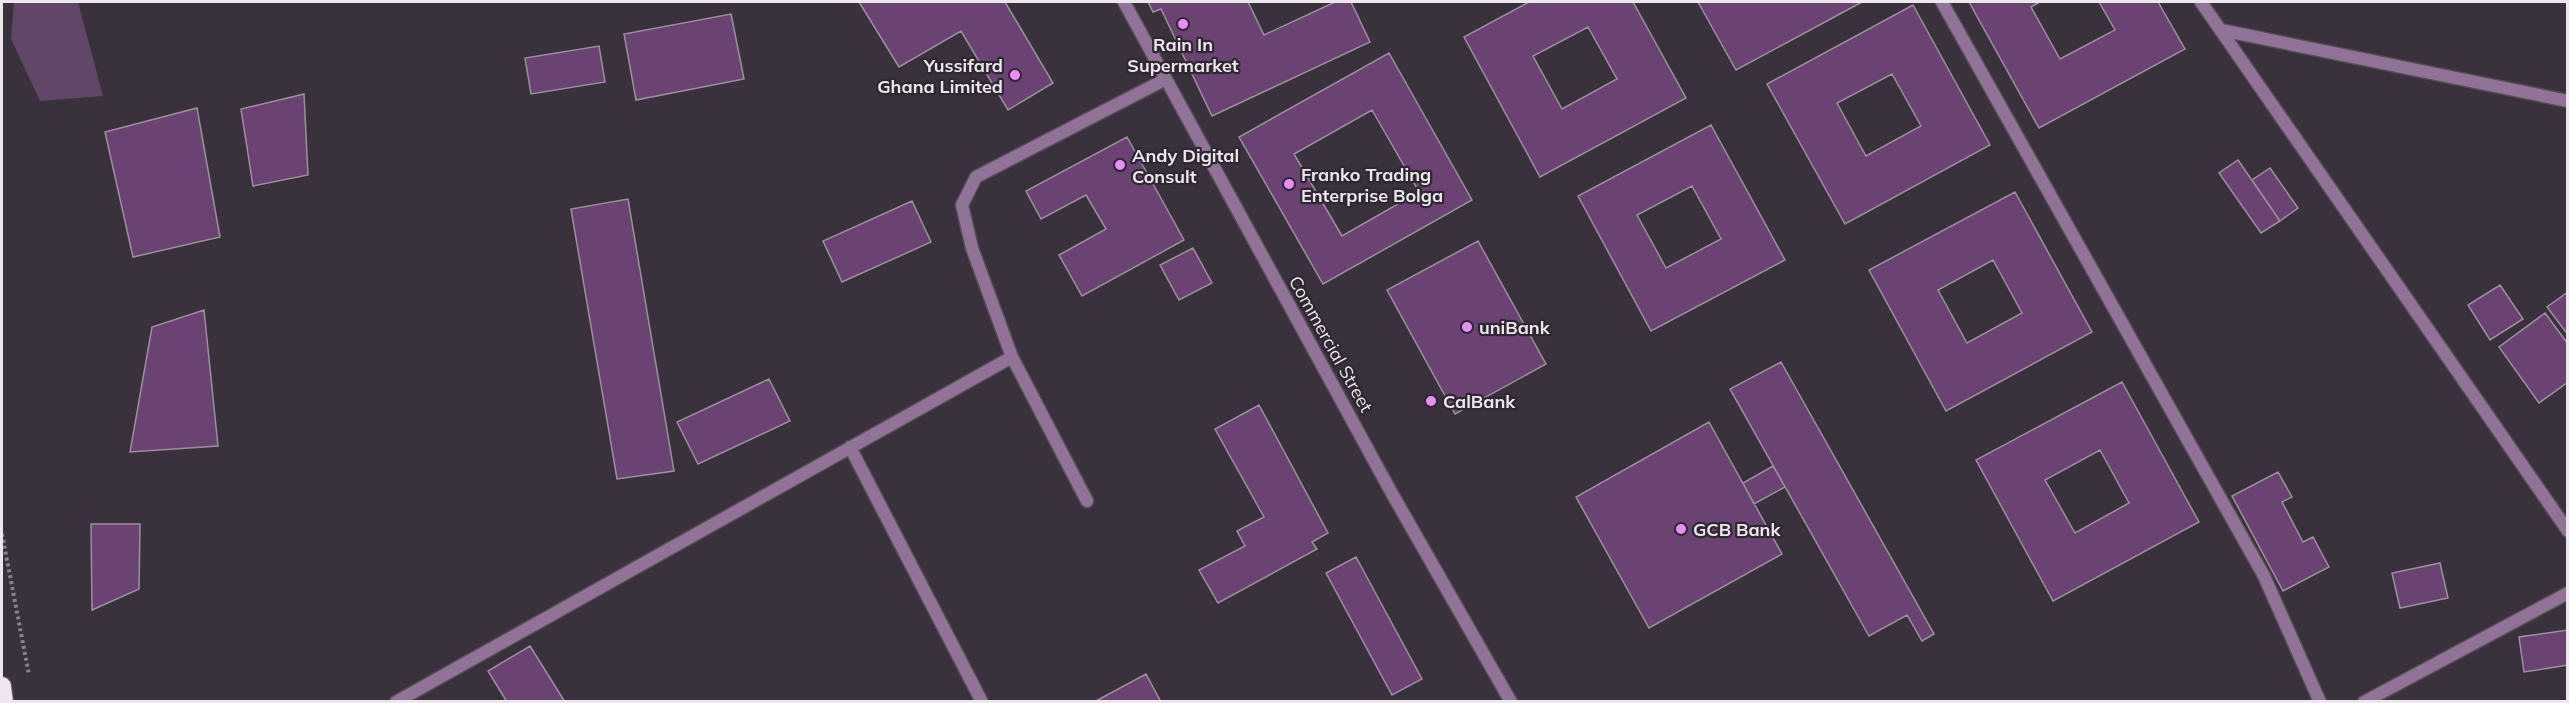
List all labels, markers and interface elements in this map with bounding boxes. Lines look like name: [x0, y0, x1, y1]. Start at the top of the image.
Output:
marker: Rain In Supermarket: [1176, 17, 1190, 31]
place label: Rain In Supermarket: [1127, 33, 1239, 77]
place label: Yussifard Ghana Limited: [877, 54, 1003, 98]
marker: Yussifard Ghana Limited: [1008, 68, 1022, 82]
place label: Andy Digital Consult: [1132, 144, 1239, 188]
marker: Andy Digital Consult: [1113, 158, 1127, 172]
place label: Franko Trading Enterprise Bolga: [1301, 163, 1443, 207]
marker: Franko Trading Enterprise Bolga: [1282, 177, 1296, 191]
street label: Commercial Street: [1284, 272, 1378, 416]
place label: uniBank: [1479, 316, 1551, 339]
marker: uniBank: [1460, 320, 1474, 334]
place label: CalBank: [1443, 390, 1516, 413]
marker: CalBank: [1424, 394, 1438, 408]
place label: GCB Bank: [1693, 518, 1781, 541]
marker: GCB Bank: [1674, 522, 1688, 536]

